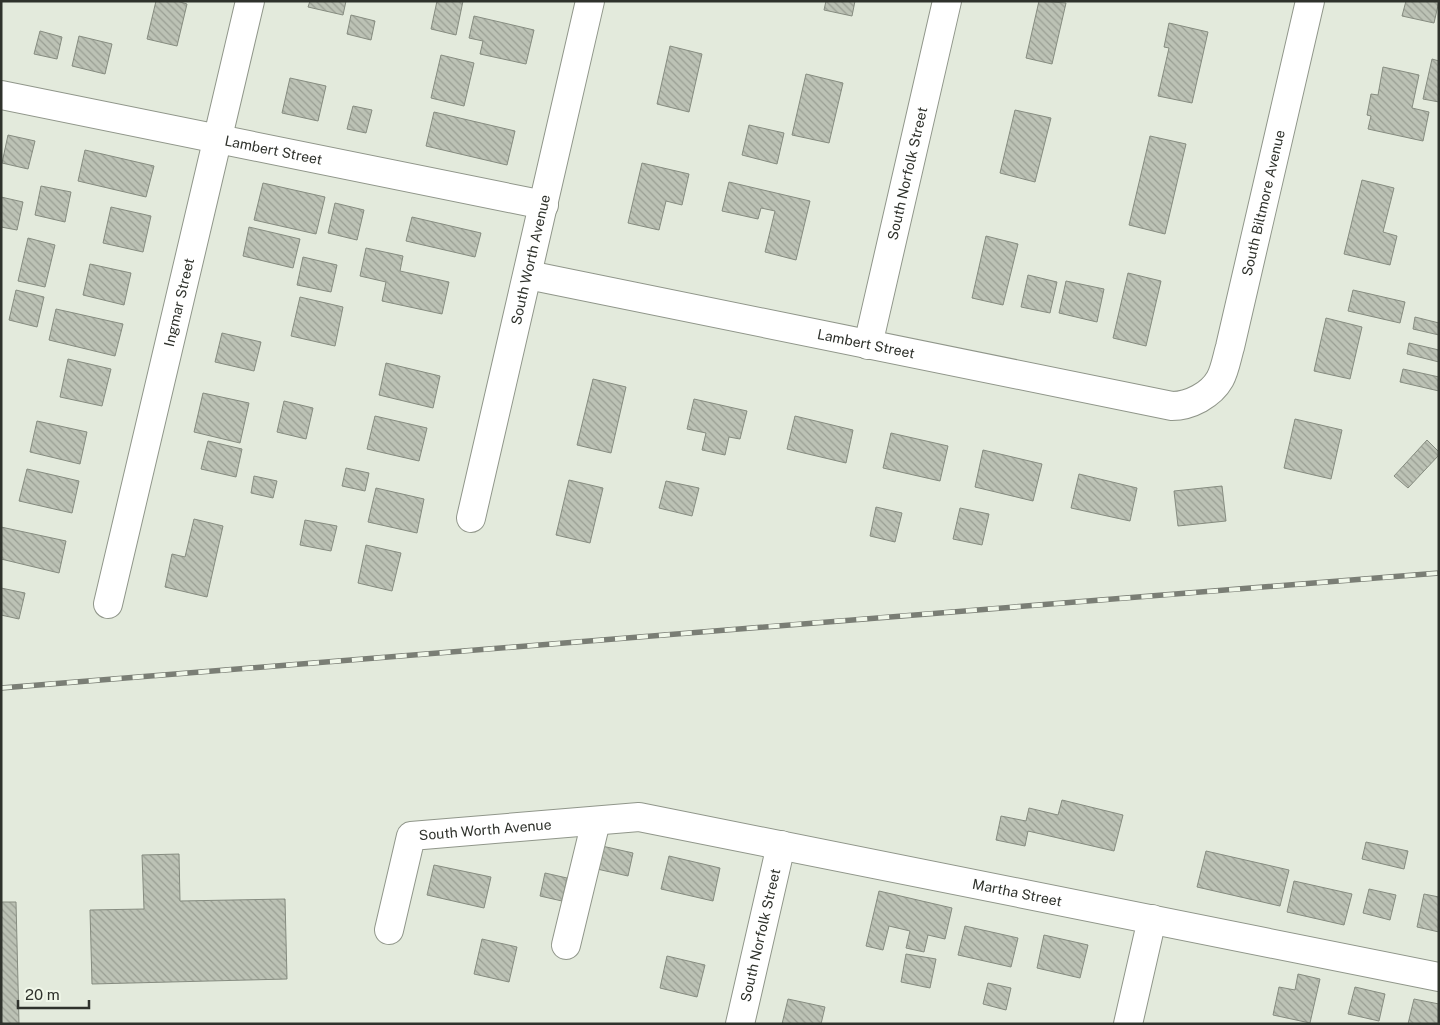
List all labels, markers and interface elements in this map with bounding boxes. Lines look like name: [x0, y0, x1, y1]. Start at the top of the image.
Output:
street label: South Norfolk Street: [884, 105, 930, 242]
street label: South Biltmore Avenue: [1239, 128, 1288, 277]
street label: Lambert Street: [223, 133, 324, 168]
street label: South Worth Avenue: [508, 193, 553, 326]
street label: Ingmar Street: [161, 256, 197, 348]
street label: Lambert Street: [816, 326, 916, 361]
street label: South Worth Avenue: [418, 816, 552, 843]
street label: South Norfolk Street: [737, 867, 783, 1003]
street label: Martha Street: [971, 876, 1063, 909]
scale bar: [18, 978, 89, 1010]
text: 20 m: [25, 986, 60, 1003]

